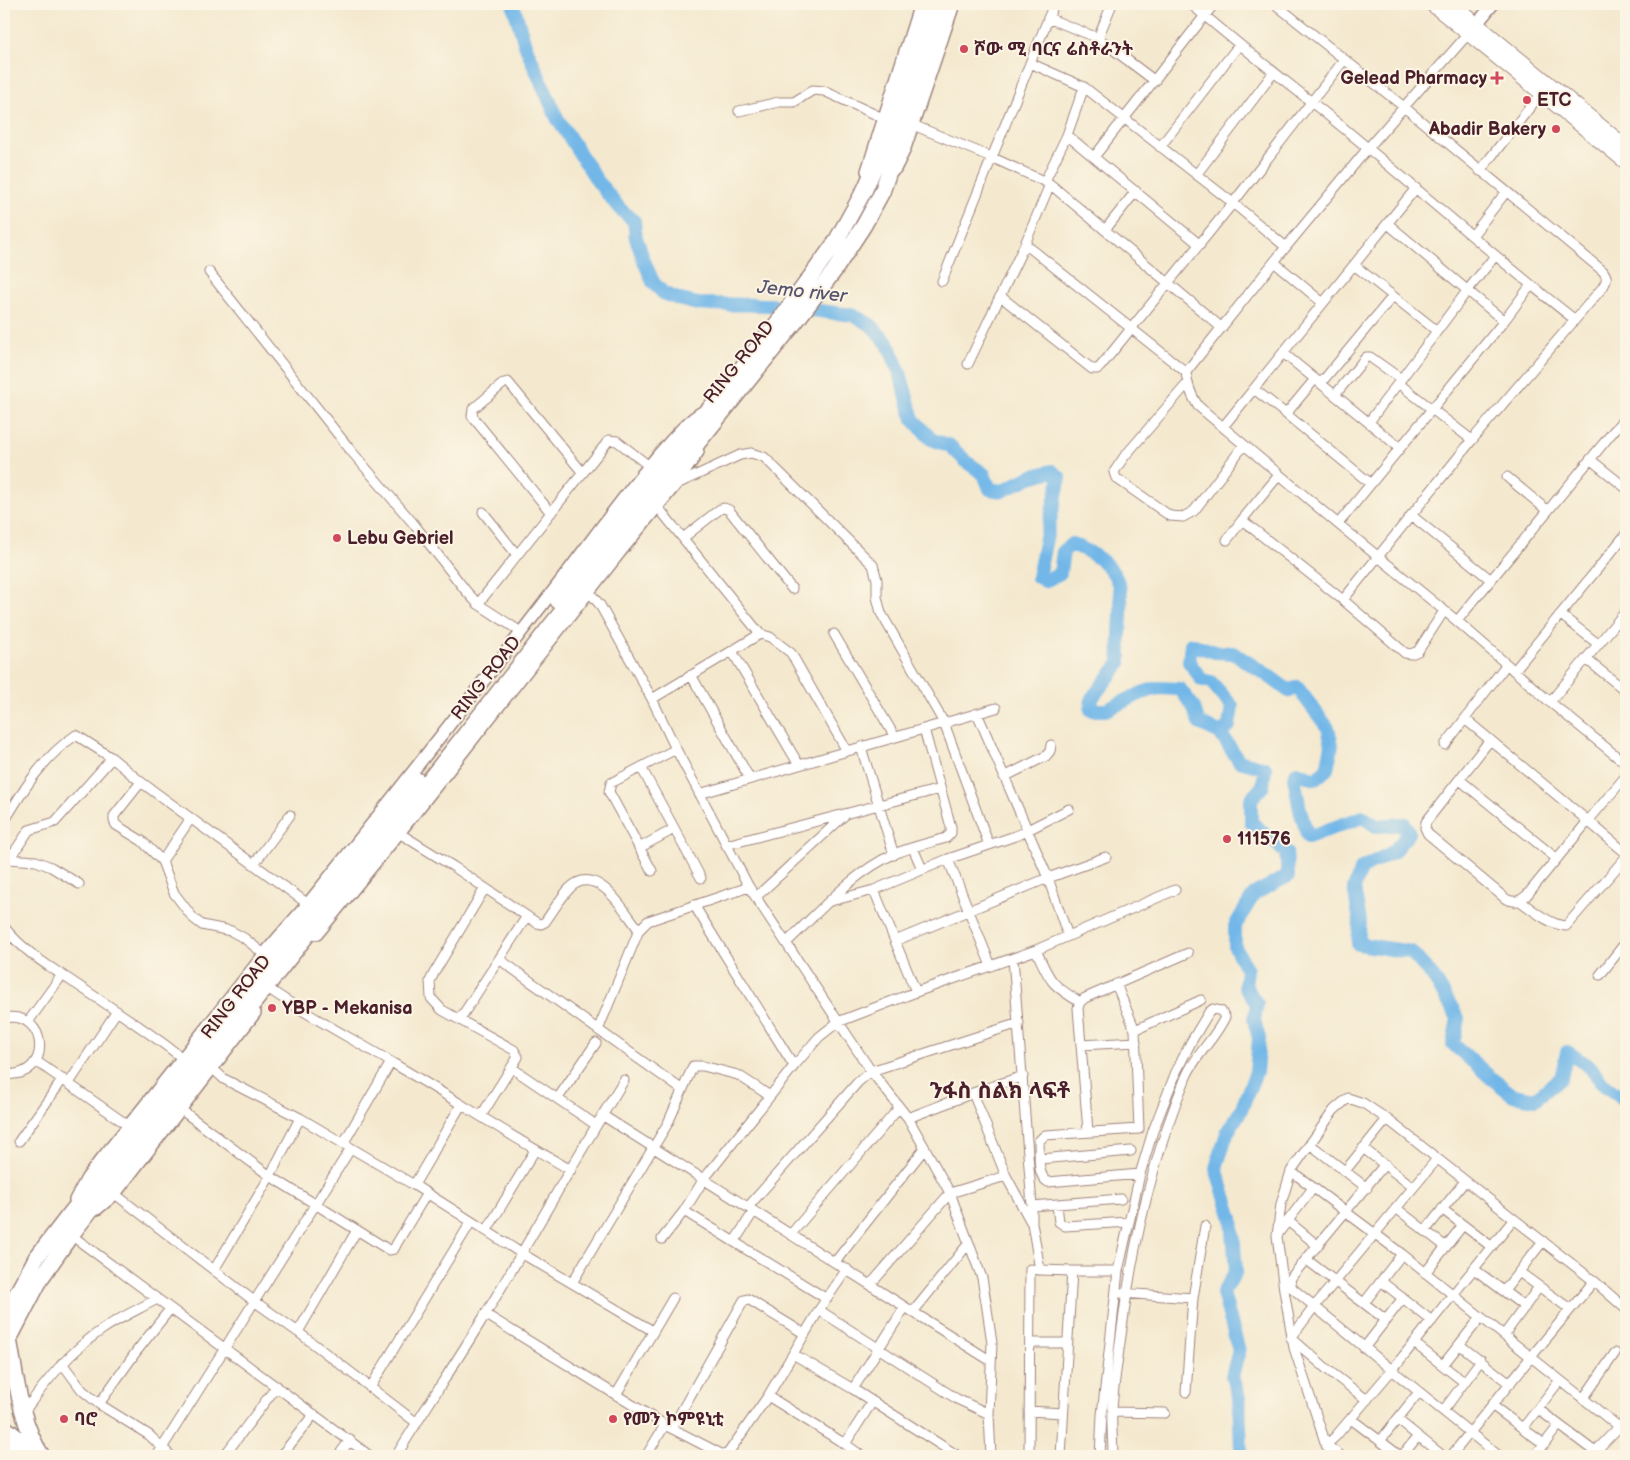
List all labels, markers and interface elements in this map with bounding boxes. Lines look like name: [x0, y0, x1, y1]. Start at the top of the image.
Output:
place label: ሾው ሚ ባርና ሬስቶራንት: [974, 39, 1133, 60]
marker: ሾው ሚ ባርና ሬስቶራንት: [958, 43, 970, 55]
place label: Gelead Pharmacy: [1340, 68, 1488, 89]
marker: Gelead Pharmacy: [1491, 72, 1503, 84]
place label: ETC: [1537, 90, 1571, 111]
marker: ETC: [1521, 94, 1533, 106]
place label: Abadir Bakery: [1428, 119, 1547, 140]
marker: Abadir Bakery: [1550, 123, 1562, 135]
water label: Jemo river: [755, 276, 849, 308]
street label: RING ROAD: [699, 316, 779, 408]
place label: Lebu Gebriel: [347, 528, 454, 549]
marker: Lebu Gebriel: [331, 532, 343, 544]
street label: RING ROAD: [447, 632, 525, 724]
place label: 111576: [1237, 829, 1291, 850]
marker: 111576: [1221, 833, 1233, 845]
street label: RING ROAD: [197, 951, 275, 1043]
place label: YBP - Mekanisa: [282, 998, 413, 1019]
marker: YBP - Mekanisa: [266, 1002, 278, 1014]
district label: ንፋስ ስልክ ላፍቶ: [930, 1078, 1071, 1105]
place label: ባሮ: [74, 1409, 98, 1430]
place label: የመን ኮምዩኒቲ: [623, 1409, 724, 1430]
marker: ባሮ: [58, 1413, 70, 1425]
marker: የመን ኮምዩኒቲ: [607, 1413, 619, 1425]

